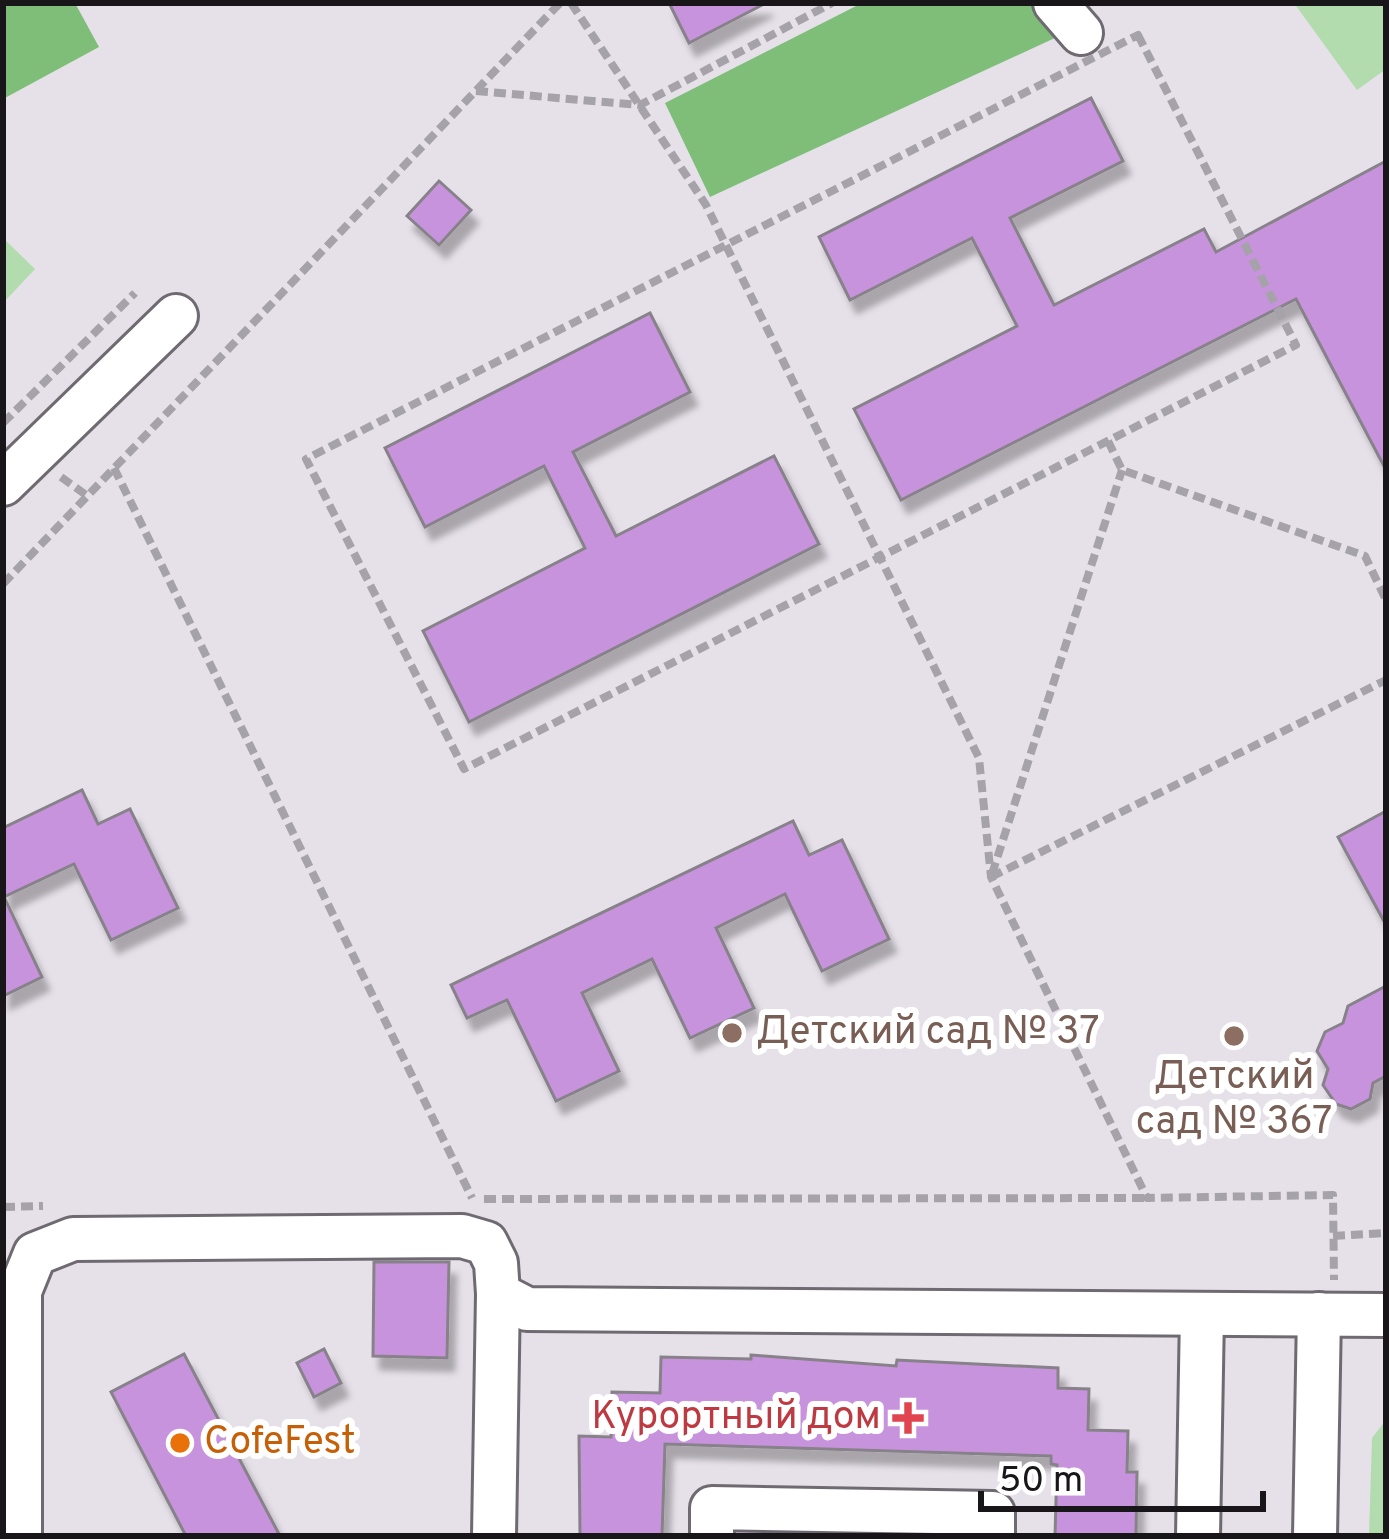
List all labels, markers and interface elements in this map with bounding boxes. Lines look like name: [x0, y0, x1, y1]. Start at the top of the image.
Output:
place label: Детский сад № 37: [756, 1009, 1100, 1058]
marker: Детский сад № 37: [719, 1020, 745, 1046]
marker: Детский сад № 367: [1221, 1023, 1247, 1049]
place label: Детский сад № 367: [1136, 1054, 1332, 1148]
place label: Курортный дом: [591, 1394, 881, 1443]
marker: Курортный дом: [892, 1402, 924, 1434]
place label: CofeFest: [204, 1419, 356, 1468]
marker: CofeFest: [167, 1430, 193, 1456]
scale bar: [981, 1437, 1263, 1511]
text: 50 m: [999, 1459, 1083, 1505]

